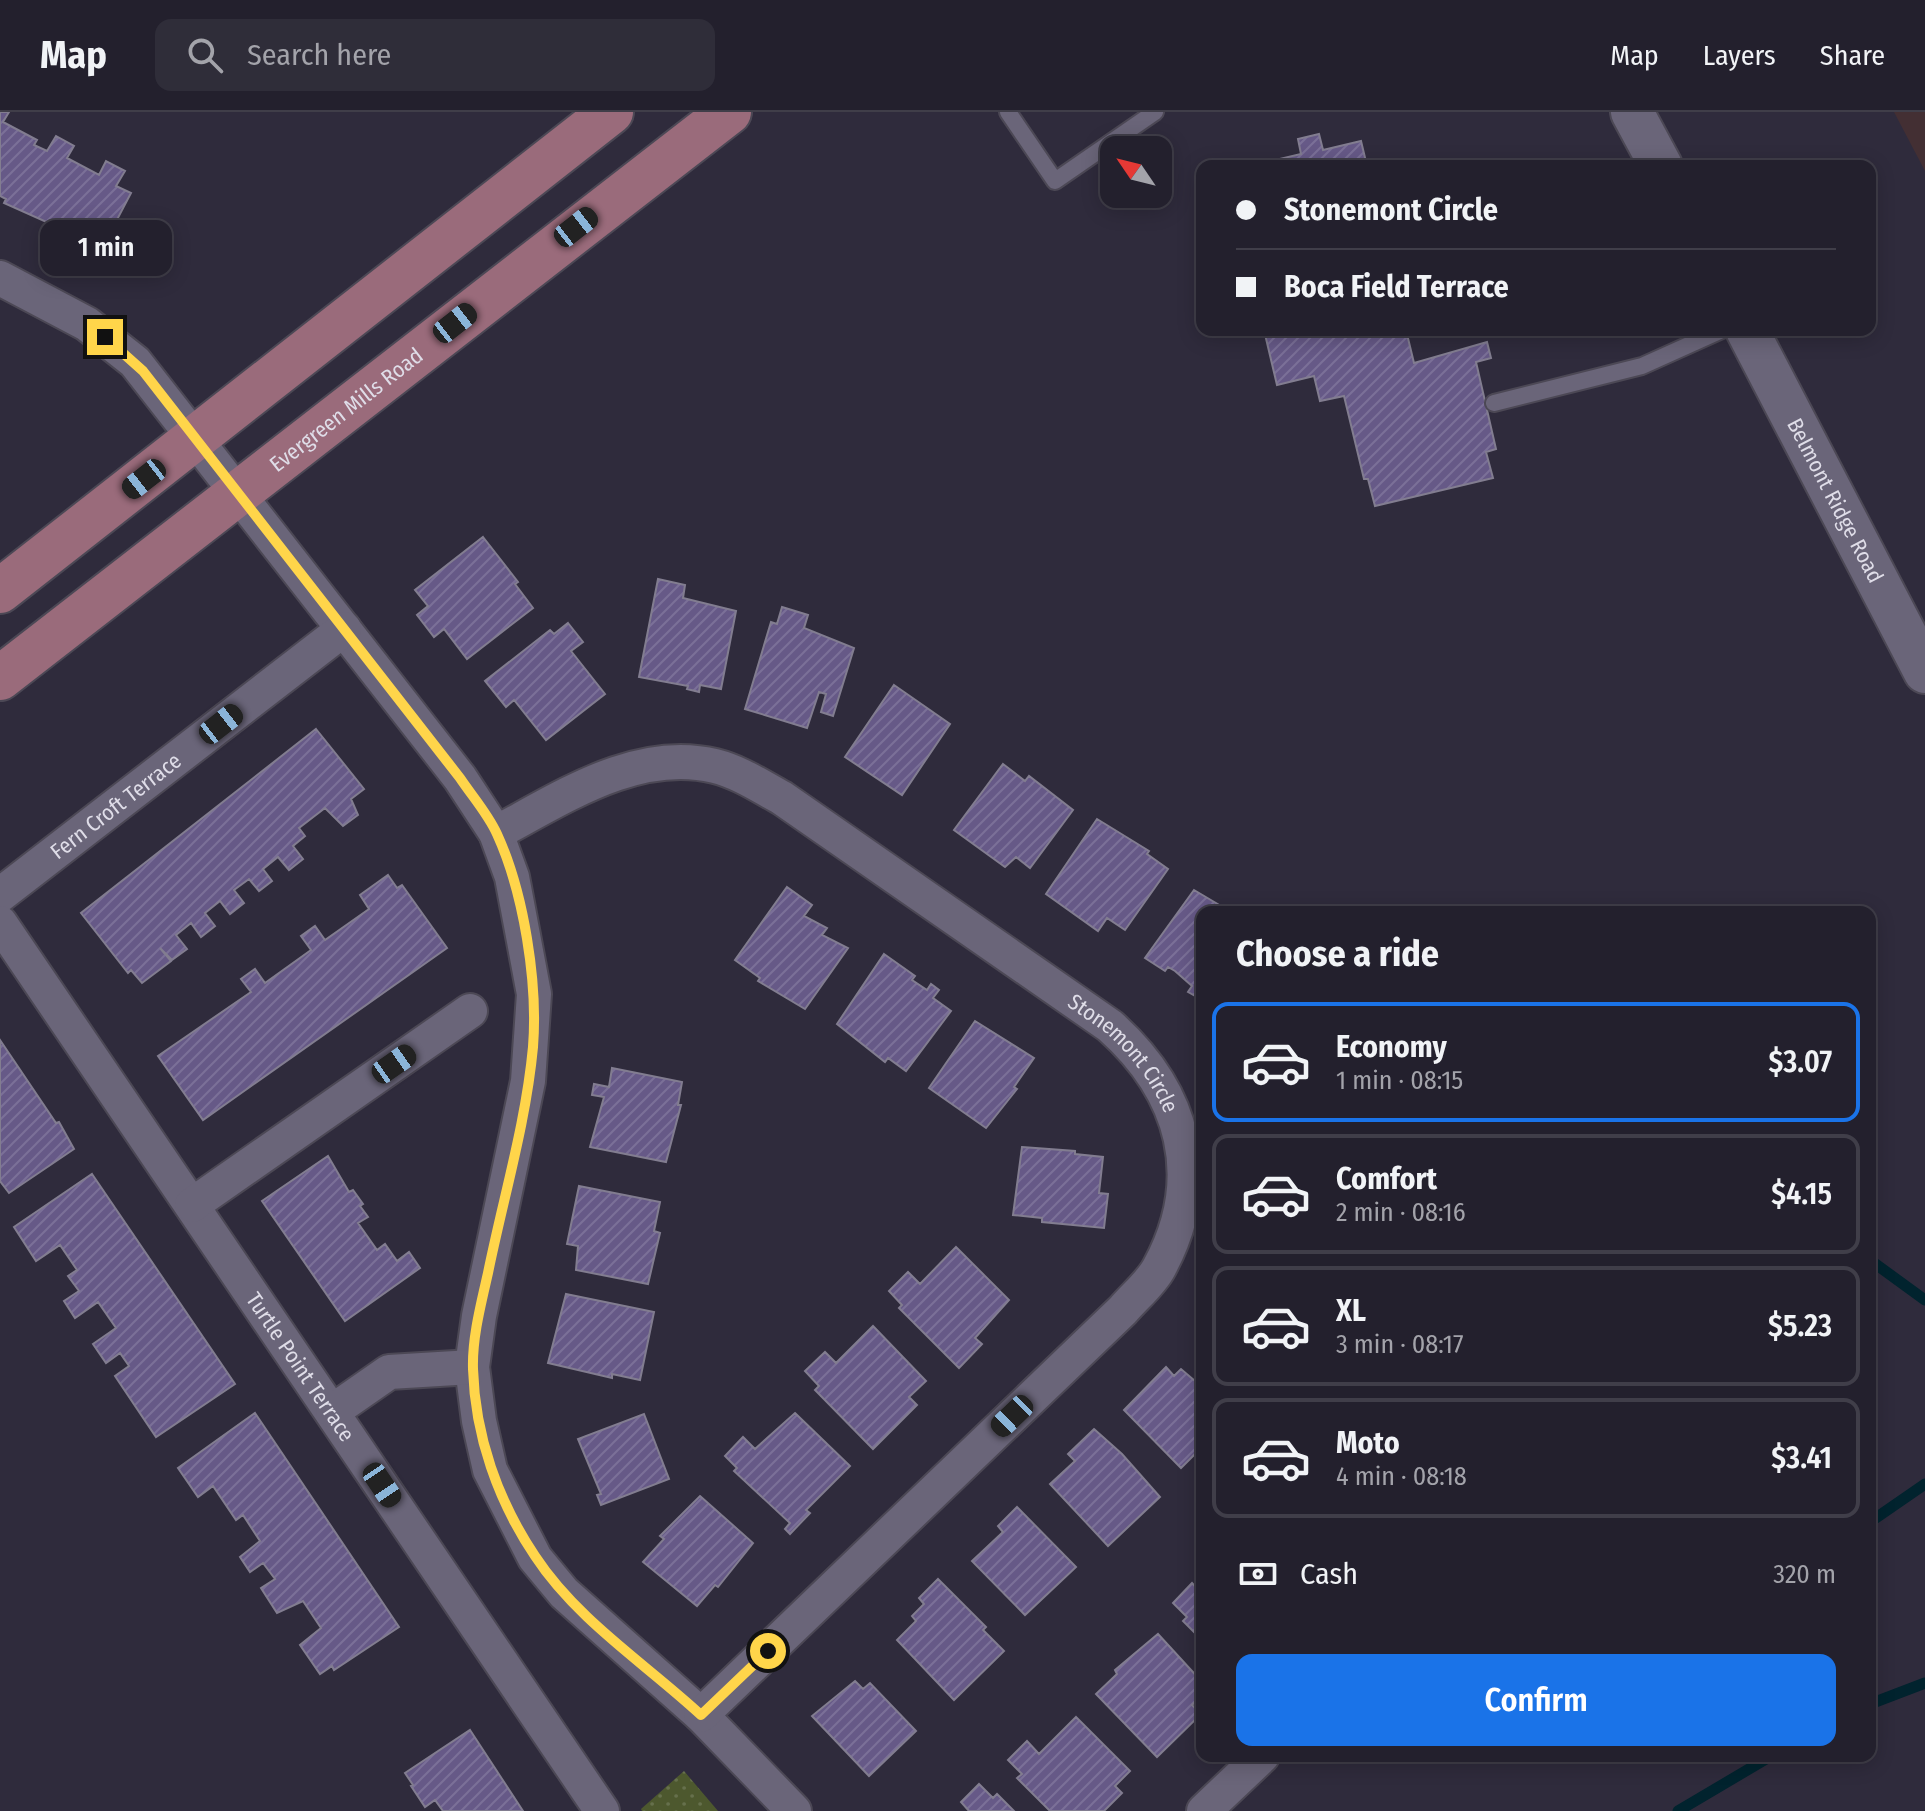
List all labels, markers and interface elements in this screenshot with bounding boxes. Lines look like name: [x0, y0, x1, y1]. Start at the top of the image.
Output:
search box: [155, 19, 715, 91]
text: Map: [40, 32, 107, 78]
icon: search: [183, 33, 227, 77]
text: Search here: [247, 37, 391, 73]
text: Map: [1610, 39, 1659, 72]
text: Layers: [1703, 39, 1776, 72]
text: Share: [1820, 39, 1885, 72]
north arrow: [1100, 136, 1172, 208]
map controls: [1100, 136, 1172, 208]
text: Stonemont Circle: [1284, 192, 1498, 228]
car: [550, 203, 602, 251]
callout: 1 min: [39, 221, 171, 277]
text: 1 min: [78, 232, 134, 263]
text: Boca Field Terrace: [1284, 269, 1509, 305]
car: [429, 299, 481, 347]
route end: [87, 319, 123, 355]
street label: Evergreen Mills Road: [264, 341, 428, 477]
street label: Belmont Ridge Road: [1782, 413, 1890, 587]
car: [118, 455, 170, 503]
car: [195, 700, 247, 748]
street label: Fern Croft Terrace: [45, 747, 186, 865]
text: Choose a ride: [1236, 932, 1439, 976]
street label: Stonemont Circle: [1063, 988, 1185, 1117]
icon: car: [1240, 1026, 1312, 1098]
text: Economy: [1336, 1029, 1447, 1065]
car: [367, 1040, 421, 1088]
text: $3.07: [1768, 1044, 1832, 1080]
text: 1 min · 08:15: [1336, 1065, 1463, 1096]
icon: car: [1240, 1158, 1312, 1230]
text: Comfort: [1336, 1161, 1437, 1197]
text: $4.15: [1771, 1176, 1832, 1212]
text: 2 min · 08:16: [1336, 1197, 1466, 1228]
street label: Turtle Point Terrace: [241, 1287, 361, 1446]
icon: car: [1240, 1290, 1312, 1362]
text: XL: [1336, 1293, 1366, 1329]
text: $5.23: [1768, 1308, 1832, 1344]
text: 3 min · 08:17: [1336, 1329, 1463, 1360]
car: [986, 1391, 1038, 1441]
icon: car: [1240, 1422, 1312, 1494]
text: Moto: [1336, 1425, 1400, 1461]
text: $3.41: [1771, 1440, 1832, 1476]
car: [359, 1458, 405, 1512]
text: 4 min · 08:18: [1336, 1461, 1467, 1492]
icon: cash: [1236, 1552, 1280, 1596]
text: Cash: [1300, 1556, 1358, 1592]
text: 320 m: [1773, 1559, 1836, 1590]
route start: [750, 1633, 786, 1669]
button: Confirm: [1236, 1654, 1836, 1746]

